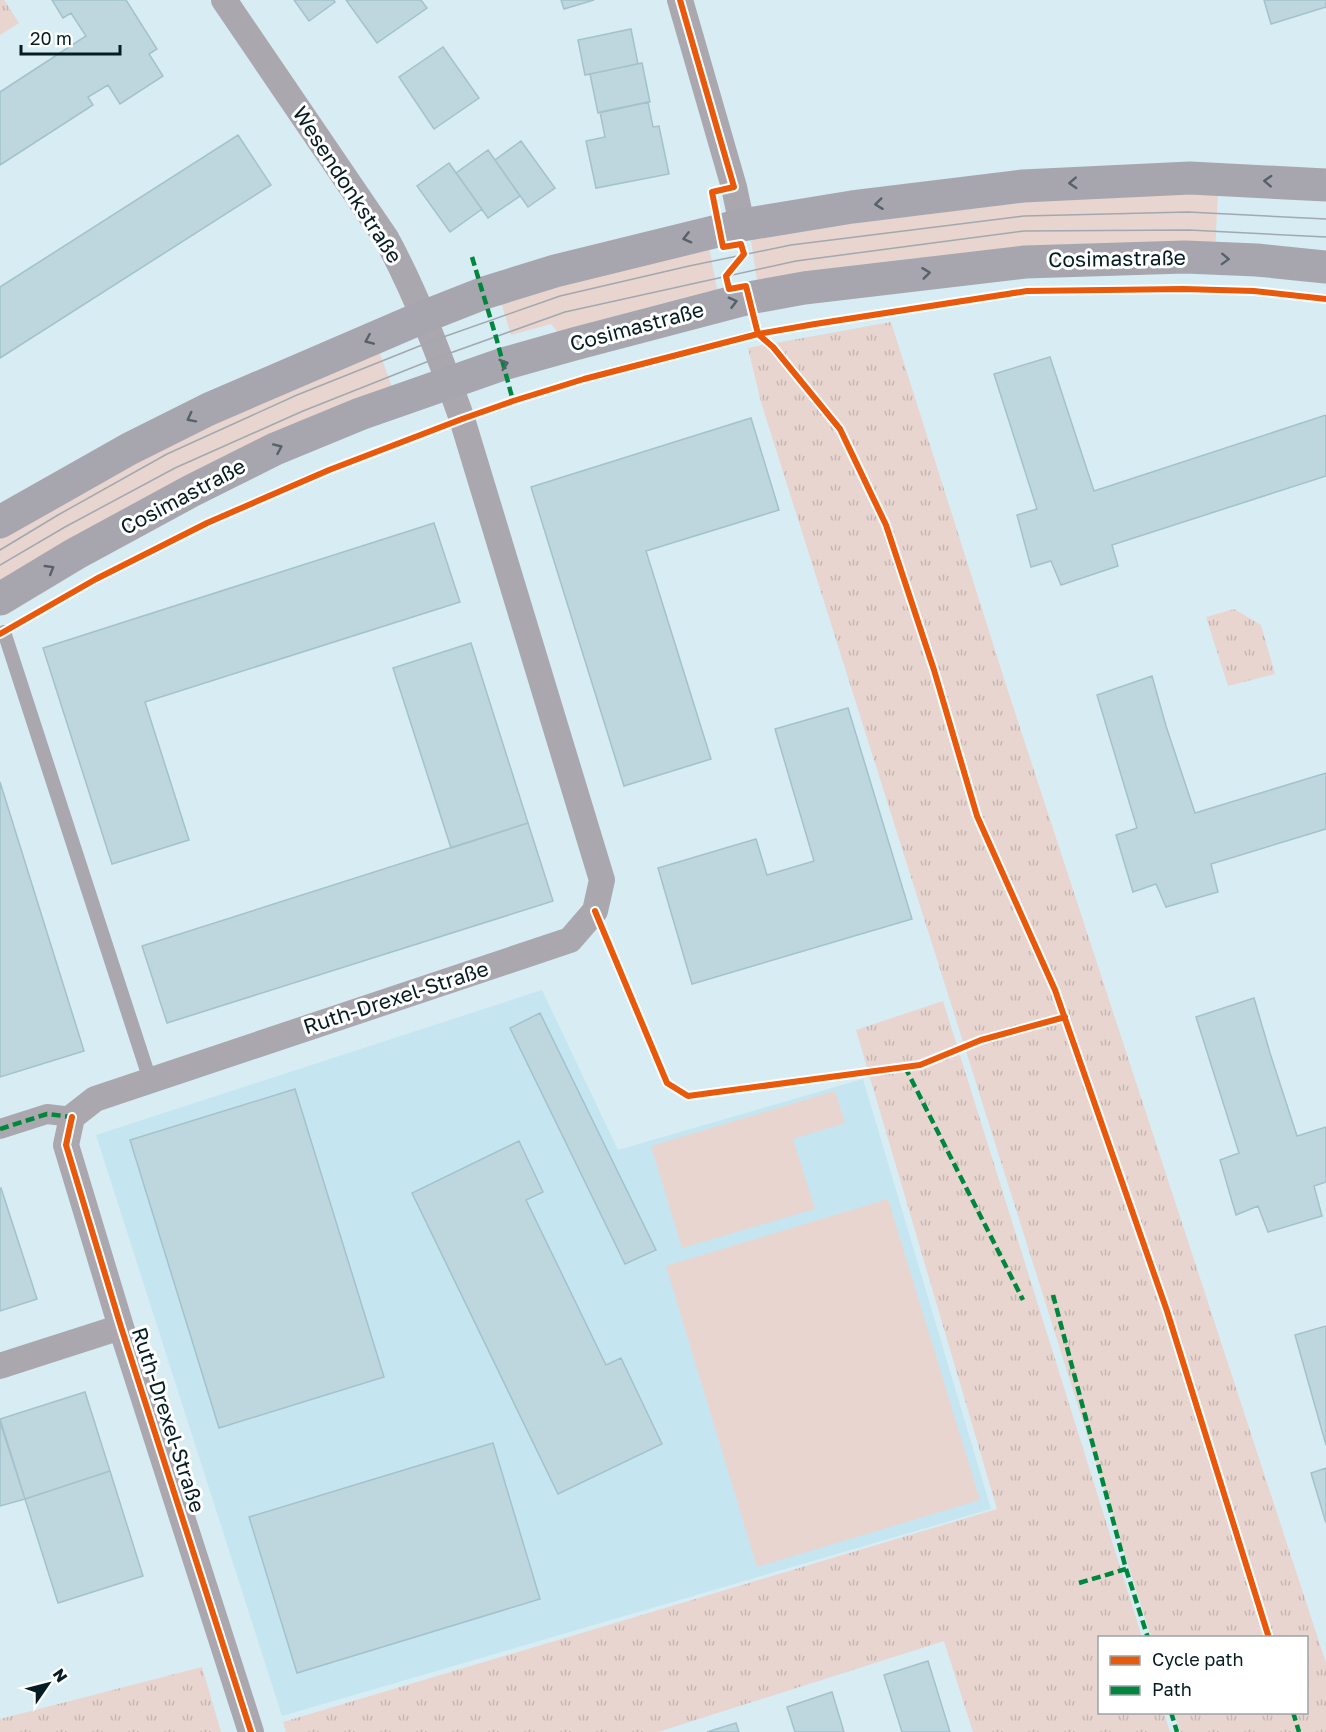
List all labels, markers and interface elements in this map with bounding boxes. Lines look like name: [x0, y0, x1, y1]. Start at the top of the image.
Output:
scale bar: [21, 18, 120, 56]
text: 20 m: [30, 27, 72, 49]
street label: Wesendonkstraße: [287, 101, 408, 268]
one-way arrow: [1263, 175, 1272, 188]
one-way arrow: [1068, 177, 1077, 190]
one-way arrow: [874, 197, 884, 209]
one-way arrow: [682, 230, 692, 243]
street label: Cosimastraße: [1048, 244, 1186, 272]
one-way arrow: [1220, 252, 1229, 265]
one-way arrow: [921, 268, 930, 280]
street label: Cosimastraße: [567, 296, 707, 356]
one-way arrow: [727, 297, 738, 309]
one-way arrow: [365, 333, 376, 345]
one-way arrow: [498, 359, 509, 371]
one-way arrow: [186, 411, 197, 422]
one-way arrow: [272, 443, 283, 455]
street label: Cosimastraße: [116, 452, 249, 540]
one-way arrow: [44, 564, 54, 576]
street label: Ruth-Drexel-Straße: [300, 955, 492, 1039]
street label: Ruth-Drexel-Straße: [127, 1324, 211, 1516]
legend: [1098, 1636, 1308, 1714]
text: Cycle path: [1152, 1648, 1244, 1670]
north arrow: [18, 1654, 78, 1714]
text: N: [49, 1665, 72, 1686]
text: Path: [1152, 1678, 1192, 1700]

